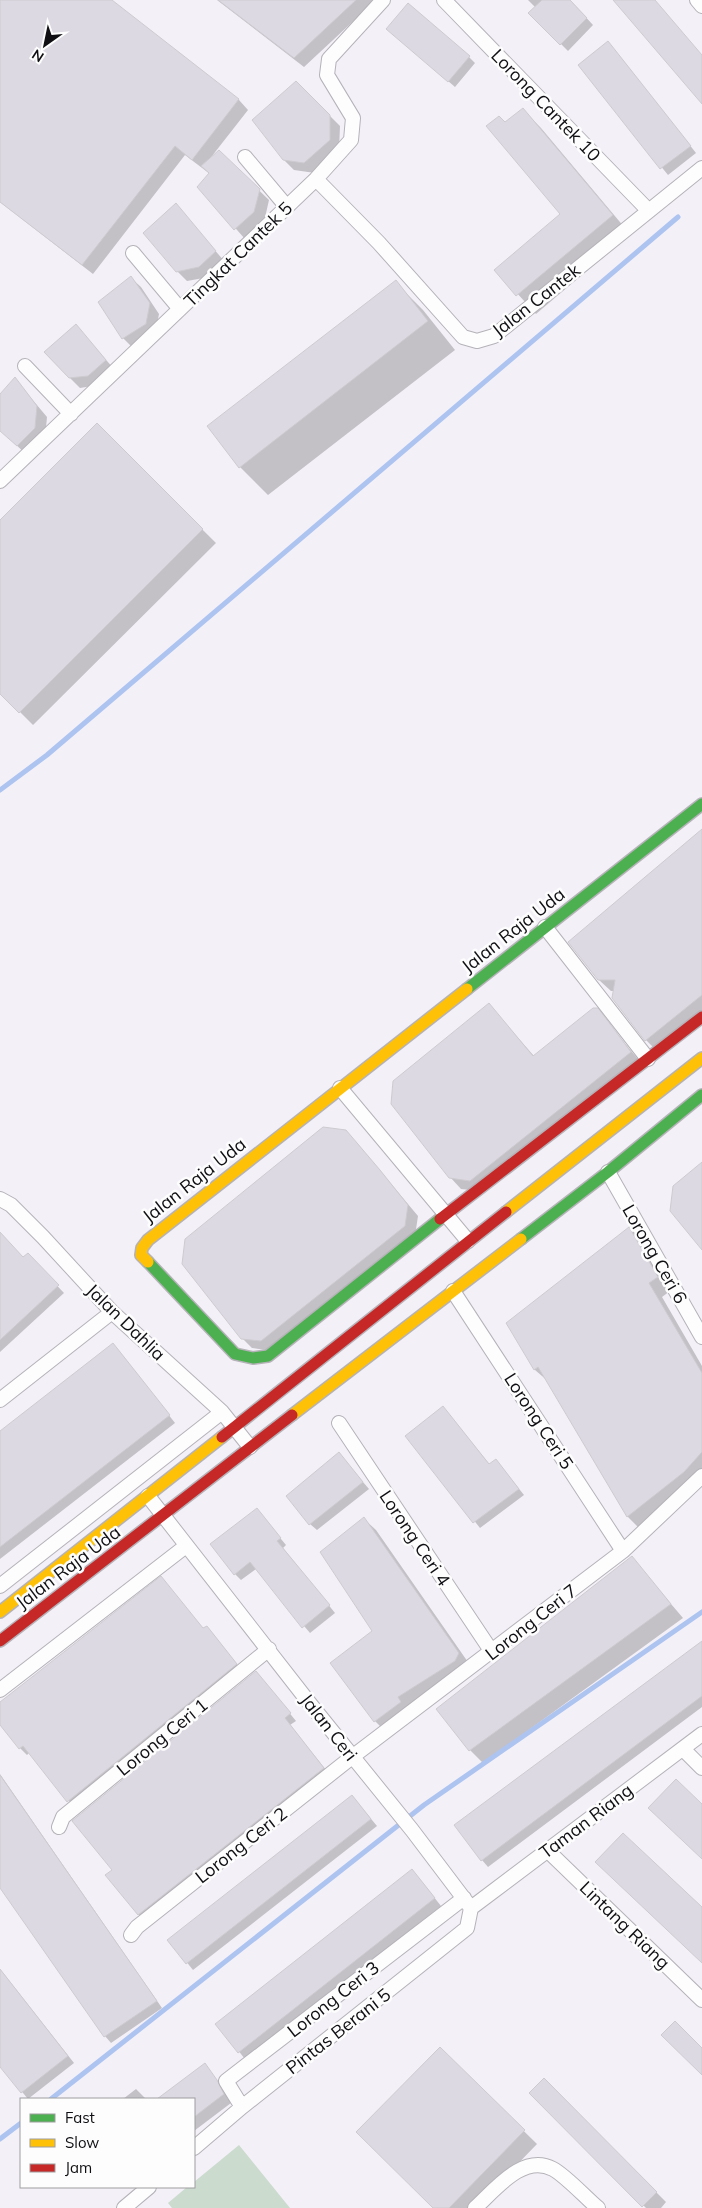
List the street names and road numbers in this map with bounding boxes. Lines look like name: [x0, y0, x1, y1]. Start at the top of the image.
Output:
street label: Lorong Cantek 10: [486, 44, 606, 166]
street label: Tingkat Cantek 5: [179, 196, 297, 311]
street label: Jalan Cantek: [487, 258, 585, 342]
street label: Jalan Raja Uda: [457, 883, 569, 977]
street label: Jalan Raja Uda: [138, 1133, 250, 1227]
street label: Lorong Ceri 6: [617, 1200, 693, 1308]
street label: Jalan Dahlia: [82, 1279, 170, 1365]
street label: Lorong Ceri 5: [499, 1368, 579, 1474]
street label: Lorong Ceri 4: [375, 1486, 456, 1590]
street label: Jalan Raja Uda: [11, 1520, 125, 1614]
street label: Lorong Ceri 7: [480, 1579, 582, 1665]
street label: Jalan Ceri: [296, 1689, 362, 1765]
street label: Lorong Ceri 1: [112, 1693, 212, 1781]
street label: Taman Riang: [535, 1778, 637, 1864]
street label: Lorong Ceri 2: [190, 1802, 292, 1888]
street label: Lintang Riang: [575, 1876, 675, 1974]
street label: Lorong Ceri 3: [282, 1956, 384, 2042]
street label: Pintas Berani 5: [281, 1983, 395, 2079]

